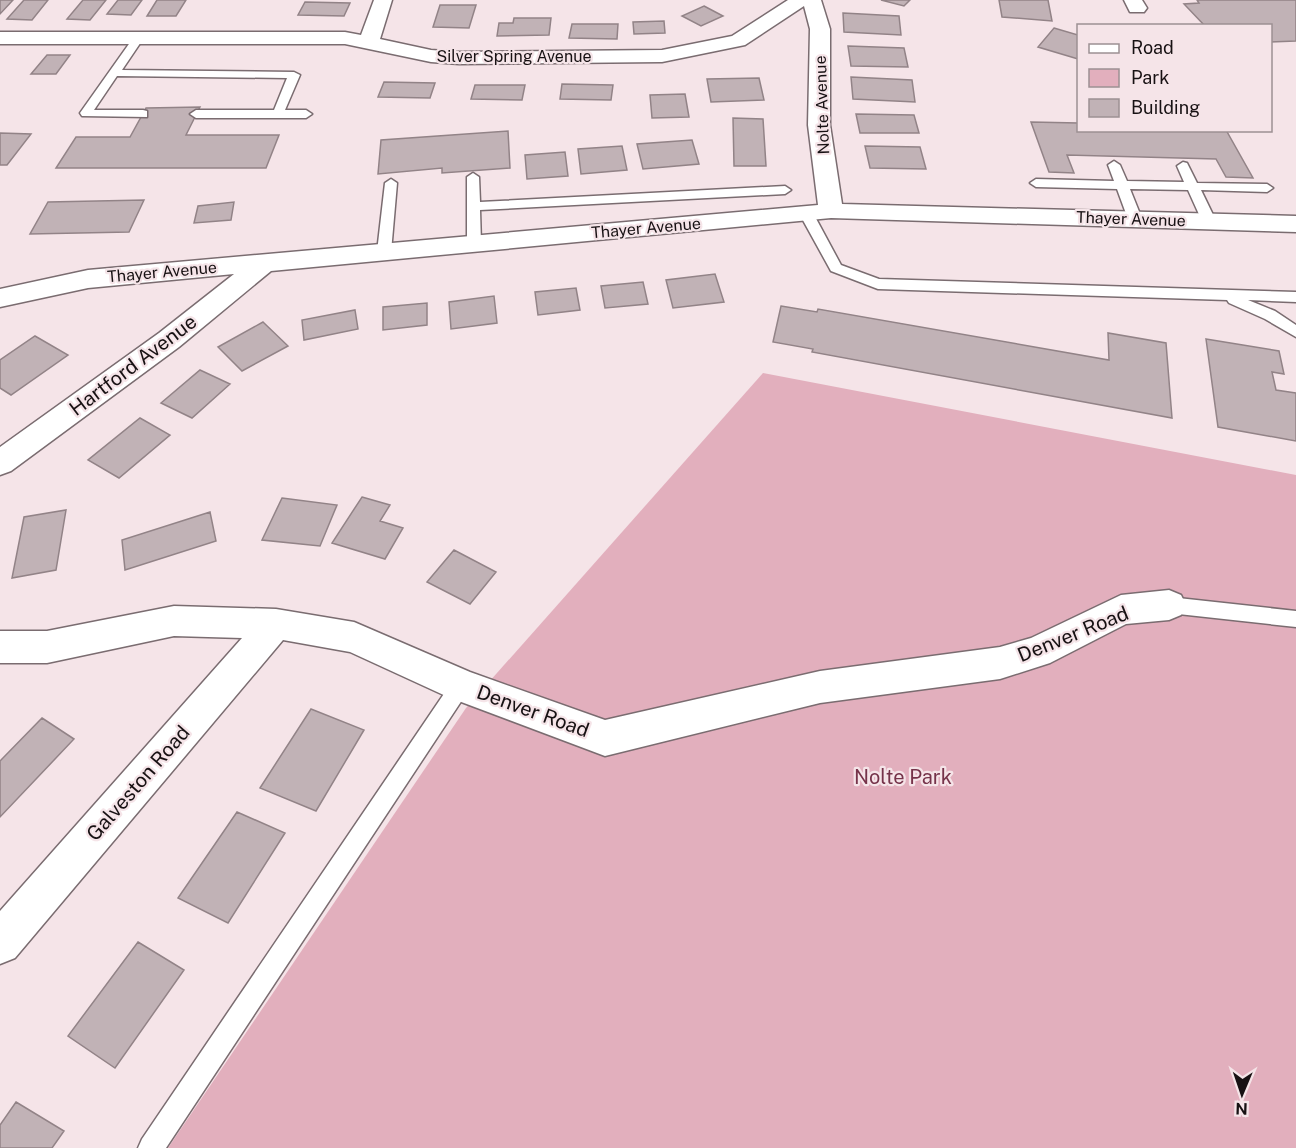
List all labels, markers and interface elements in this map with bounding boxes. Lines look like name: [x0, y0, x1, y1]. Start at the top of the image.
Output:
legend: [1077, 24, 1272, 132]
text: Road: [1131, 37, 1174, 58]
street label: Silver Spring Avenue: [436, 47, 592, 66]
street label: Nolte Avenue: [811, 55, 833, 155]
text: Park: [1131, 67, 1169, 88]
text: Building: [1131, 97, 1200, 118]
street label: Thayer Avenue: [1076, 208, 1186, 230]
street label: Thayer Avenue: [590, 214, 702, 242]
street label: Thayer Avenue: [106, 258, 218, 286]
street label: Hartford Avenue: [65, 309, 201, 421]
street label: Denver Road: [1014, 601, 1132, 667]
street label: Denver Road: [474, 680, 592, 742]
street label: Galveston Road: [81, 720, 195, 846]
park label: Nolte Park: [854, 765, 952, 789]
north arrow: [1212, 1064, 1272, 1124]
text: N: [1235, 1099, 1248, 1118]

